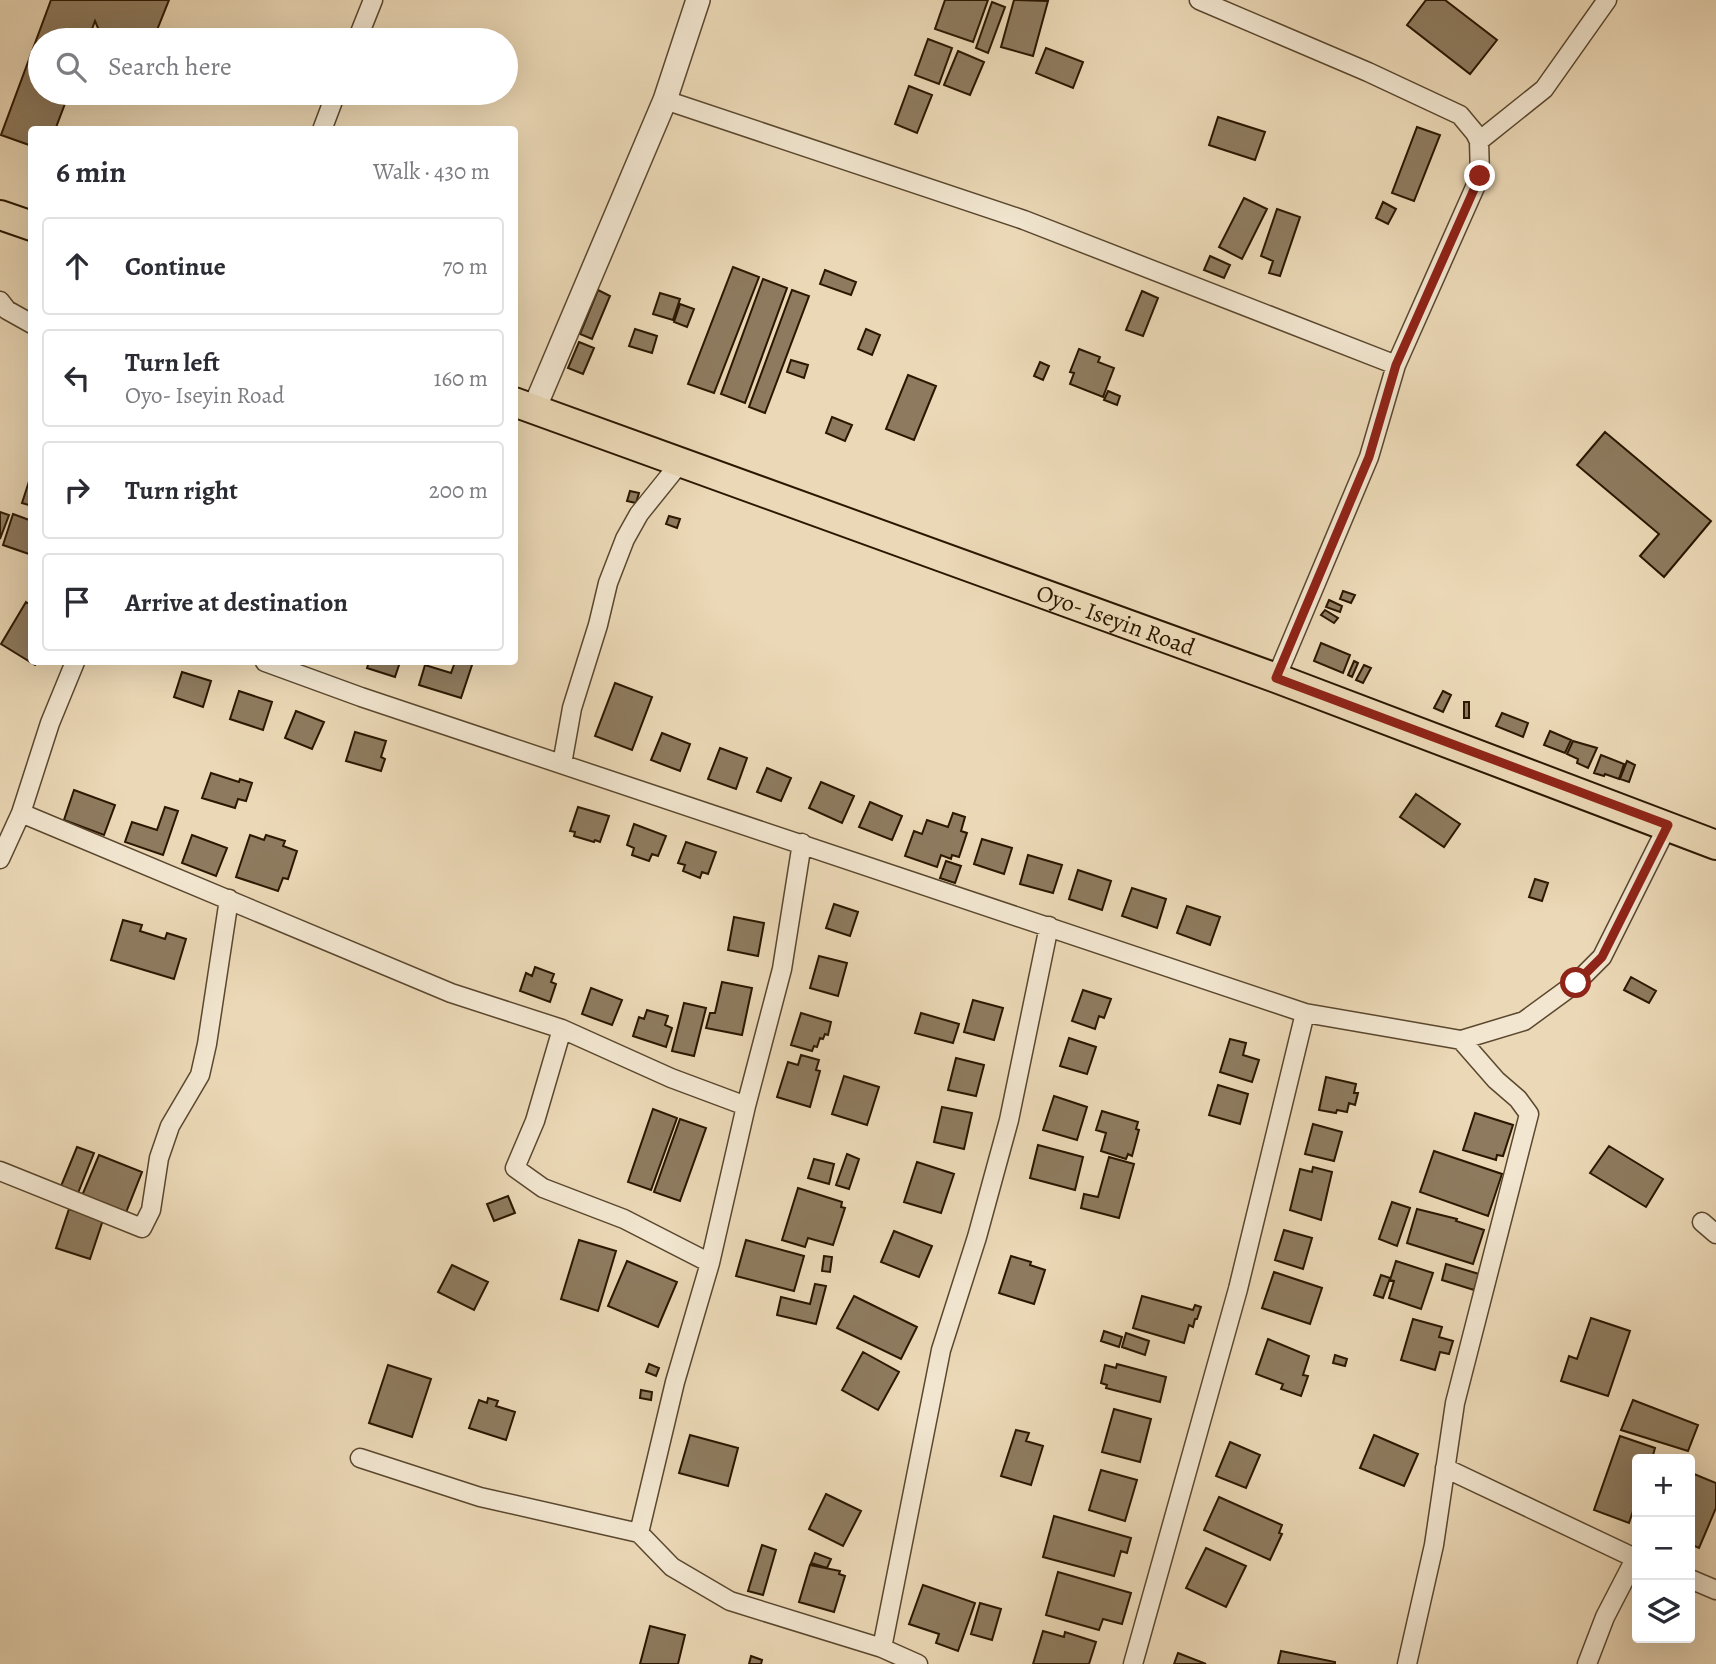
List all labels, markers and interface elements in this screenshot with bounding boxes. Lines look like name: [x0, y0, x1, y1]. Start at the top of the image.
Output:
search box: [28, 28, 518, 105]
icon: search: [52, 48, 90, 86]
text: Search here: [108, 49, 232, 84]
text: 6 min: [56, 152, 126, 192]
text: Walk · 430 m: [373, 156, 490, 187]
route end: [1464, 160, 1495, 191]
icon: ahead: [58, 247, 96, 285]
text: Continue: [125, 249, 226, 284]
text: 70 m: [442, 251, 488, 282]
text: Turn left: [125, 345, 220, 380]
icon: left: [58, 359, 96, 397]
text: 160 m: [434, 363, 488, 394]
text: Oyo- Iseyin Road: [125, 380, 285, 411]
icon: right: [58, 471, 96, 509]
text: Turn right: [125, 473, 238, 508]
text: 200 m: [429, 475, 488, 506]
street label: Oyo- Iseyin Road: [1032, 577, 1200, 663]
icon: arrive: [58, 583, 96, 621]
text: Arrive at destination: [125, 585, 348, 620]
route start: [1560, 967, 1591, 998]
map controls: [1632, 1454, 1695, 1643]
button: +: [1632, 1454, 1695, 1517]
button: −: [1632, 1517, 1695, 1580]
button: layers: [1632, 1580, 1695, 1643]

